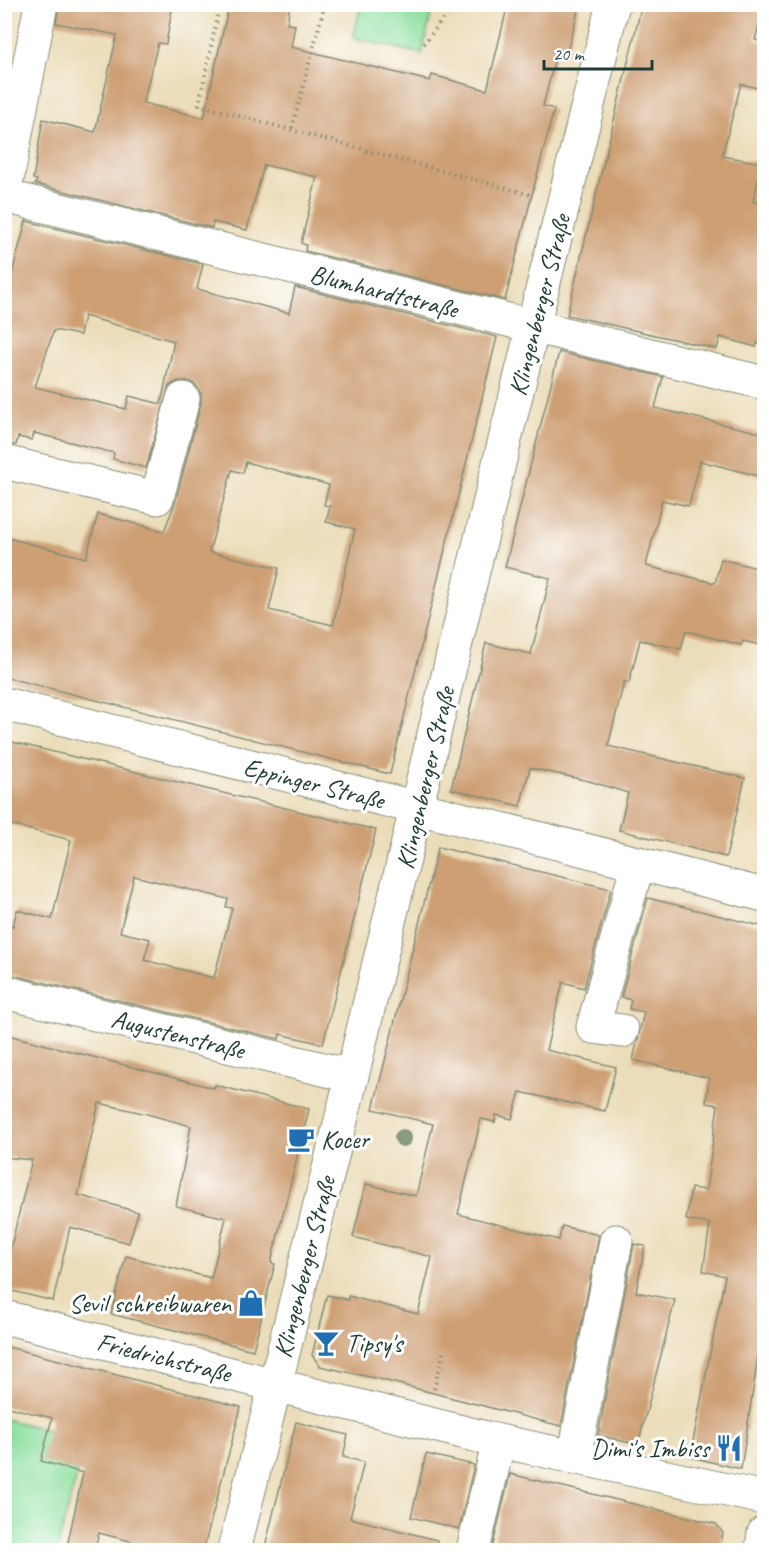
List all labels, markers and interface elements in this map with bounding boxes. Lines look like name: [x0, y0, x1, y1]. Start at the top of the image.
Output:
scale bar: [544, 33, 652, 71]
text: 20 m: [553, 43, 586, 65]
street label: Klingenberger Straße: [501, 209, 579, 399]
street label: Blumhardtstraße: [307, 257, 464, 326]
street label: Klingenberger Straße: [389, 681, 463, 872]
street label: Eppinger Straße: [240, 750, 390, 817]
street label: Augustenstraße: [108, 1002, 250, 1068]
place label: Kocer: [321, 1123, 371, 1156]
cafe icon: Kocer: [286, 1124, 316, 1154]
street label: Klingenberger Straße: [266, 1171, 344, 1361]
place label: Sevil schreibwaren: [69, 1287, 232, 1320]
shop icon: Sevil schreibwaren: [236, 1288, 266, 1318]
street label: Friedrichstraße: [94, 1325, 237, 1391]
place label: Tipsy's: [346, 1327, 404, 1360]
bar icon: Tipsy's: [311, 1328, 341, 1358]
place label: Dimi's Imbiss: [591, 1432, 711, 1465]
restaurant icon: Dimi's Imbiss: [714, 1433, 744, 1463]

